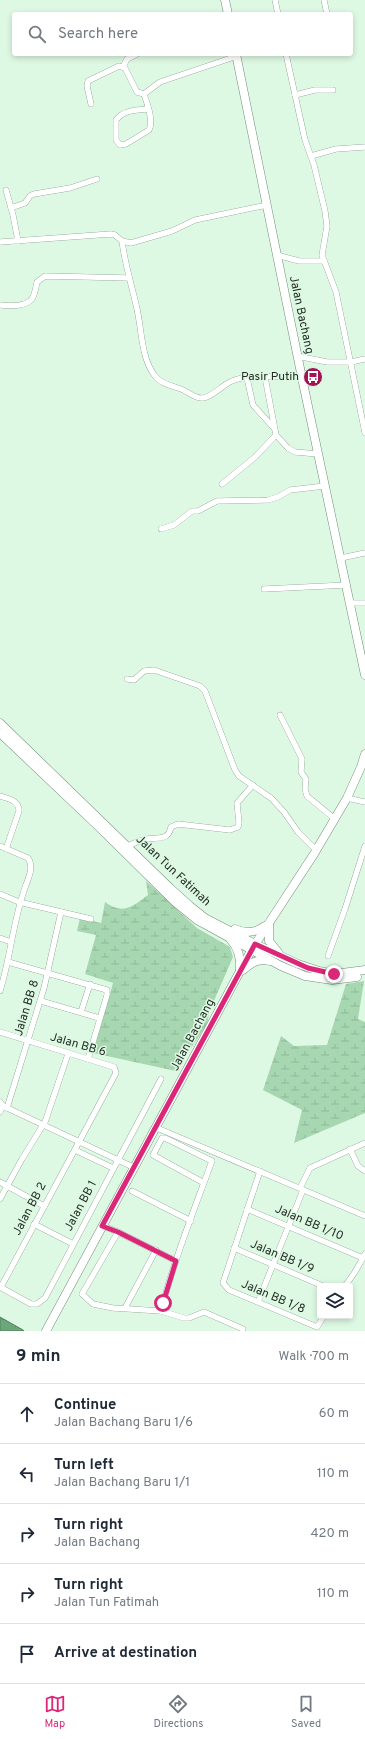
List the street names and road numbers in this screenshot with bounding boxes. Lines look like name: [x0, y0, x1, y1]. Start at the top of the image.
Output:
street label: Jalan Bachang: [285, 274, 317, 356]
street label: Jalan Tun Fatimah: [132, 832, 214, 910]
street label: Jalan BB 8: [11, 978, 43, 1038]
street label: Jalan Bachang: [167, 996, 219, 1074]
street label: Jalan BB 6: [48, 1029, 108, 1061]
street label: Jalan BB 1: [61, 1178, 101, 1234]
street label: Jalan BB 2: [9, 1180, 51, 1238]
street label: Jalan BB 1/10: [272, 1201, 346, 1245]
street label: Jalan BB 1/9: [248, 1236, 316, 1278]
street label: Jalan BB 1/8: [238, 1276, 308, 1318]

